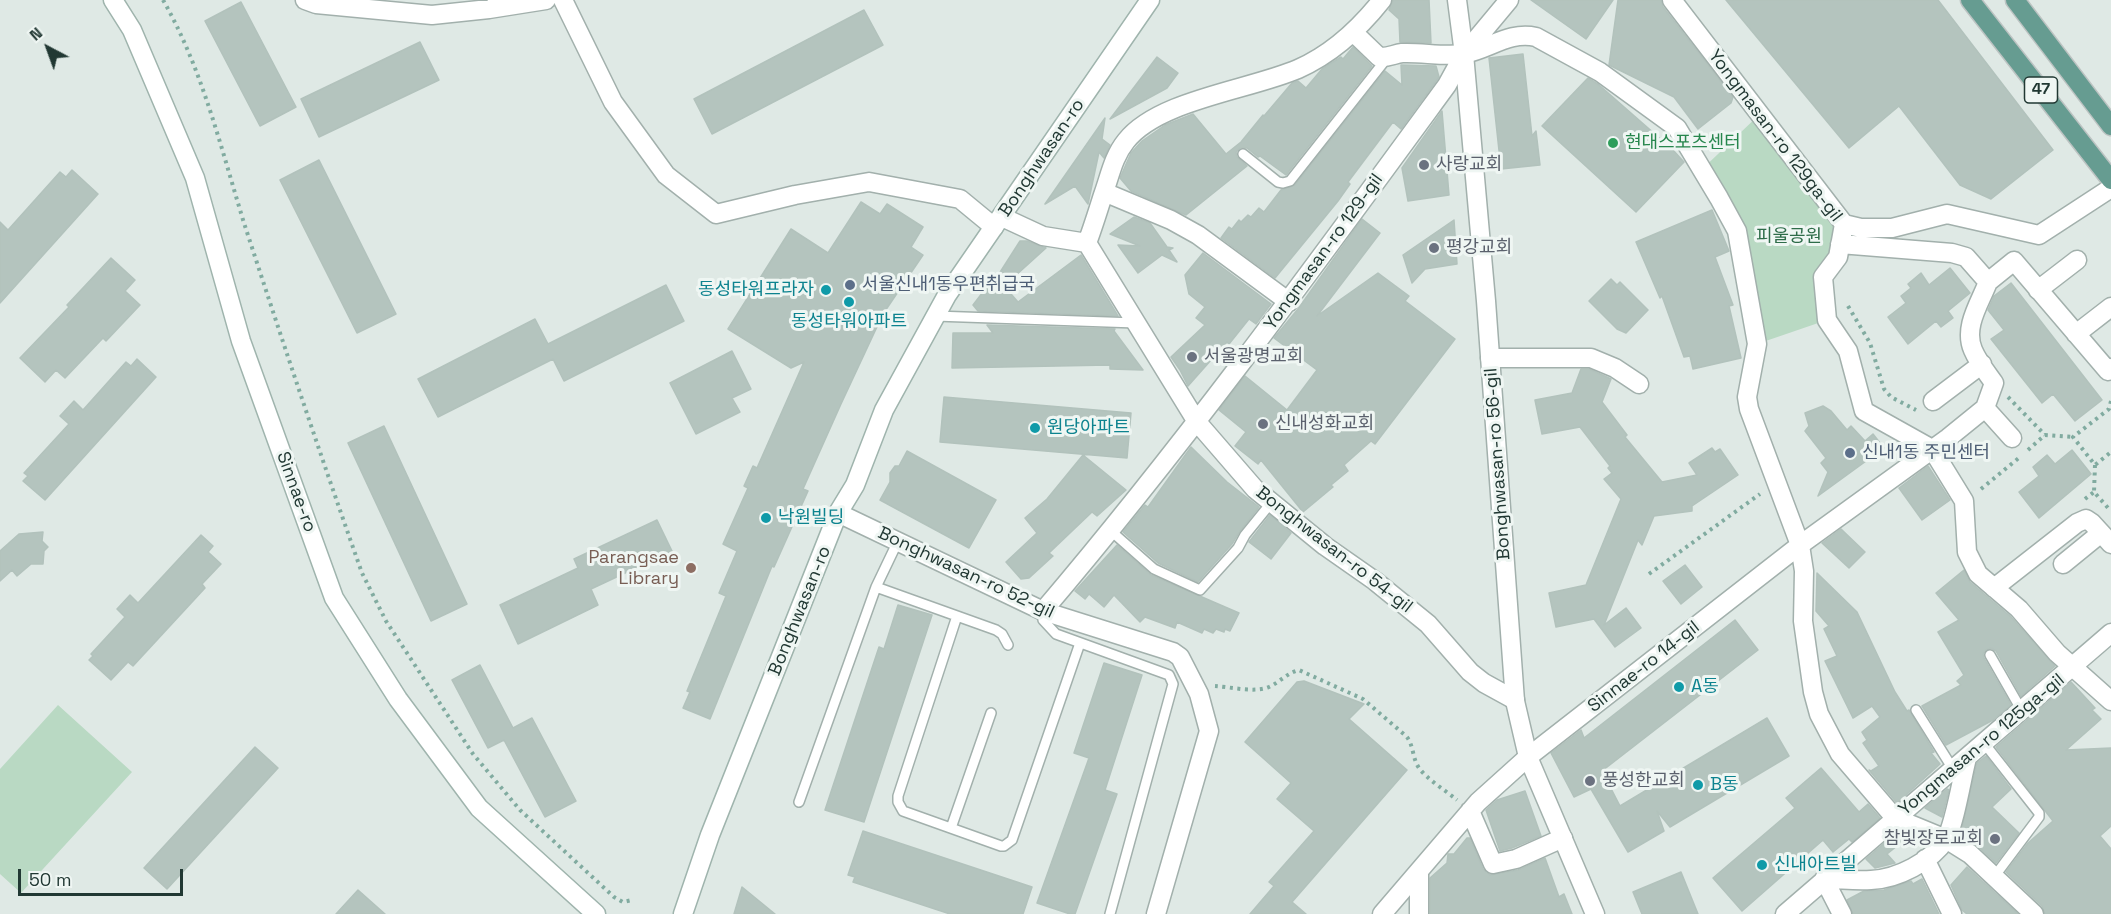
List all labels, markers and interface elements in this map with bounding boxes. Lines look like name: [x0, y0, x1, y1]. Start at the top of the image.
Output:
north arrow: [18, 18, 78, 78]
text: N: [25, 23, 47, 45]
street label: Yongmasan-ro 129ga-gil: [1703, 46, 1847, 226]
road number: 47: [2024, 77, 2058, 103]
street label: Bonghwasan-ro: [995, 95, 1089, 221]
place label: 현대스포츠센터: [1625, 132, 1741, 154]
marker: 현대스포츠센터: [1606, 136, 1620, 150]
place label: 사랑교회: [1436, 154, 1502, 176]
marker: 사랑교회: [1417, 158, 1431, 172]
street label: Yongmasan-ro 129-gil: [1260, 170, 1388, 334]
park label: 피울공원: [1756, 226, 1822, 248]
place label: 평강교회: [1446, 237, 1512, 259]
marker: 평강교회: [1427, 241, 1441, 255]
place label: 서울신내1동우편취급국: [862, 274, 1035, 296]
marker: 서울신내1동우편취급국: [843, 278, 857, 292]
place label: 동성타워프라자: [698, 279, 814, 301]
marker: 동성타워프라자: [819, 283, 833, 297]
marker: 동성타워아파트: [842, 295, 856, 309]
place label: 동성타워아파트: [791, 311, 907, 333]
place label: 서울광명교회: [1204, 346, 1303, 368]
marker: 서울광명교회: [1185, 350, 1199, 364]
street label: Bonghwasan-ro 56-gil: [1481, 367, 1515, 561]
place label: 신내성화교회: [1275, 413, 1374, 435]
place label: 원당아파트: [1047, 417, 1130, 439]
marker: 신내성화교회: [1256, 417, 1270, 431]
marker: 원당아파트: [1028, 421, 1042, 435]
place label: 신내1동 주민센터: [1862, 442, 1990, 464]
marker: 신내1동 주민센터: [1843, 446, 1857, 460]
street label: Sinnae-ro: [271, 449, 321, 535]
street label: Bonghwasan-ro 54-gil: [1251, 482, 1417, 618]
place label: 낙원빌딩: [778, 507, 844, 529]
marker: 낙원빌딩: [759, 511, 773, 525]
street label: Bonghwasan-ro 52-gil: [874, 523, 1058, 623]
street label: Bonghwasan-ro: [764, 543, 836, 679]
place label: Parangsae Library: [588, 547, 679, 590]
marker: Parangsae Library: [684, 561, 698, 575]
street label: Sinnae-ro 14-gil: [1584, 617, 1704, 717]
street label: Yongmasan-ro 125ga-gil: [1895, 669, 2069, 821]
place label: A동: [1691, 676, 1719, 698]
marker: A동: [1672, 680, 1686, 694]
place label: 풍성한교회: [1602, 770, 1685, 792]
marker: 풍성한교회: [1583, 774, 1597, 788]
place label: B동: [1710, 774, 1738, 796]
marker: B동: [1691, 778, 1705, 792]
place label: 참빛장로교회: [1884, 828, 1983, 850]
marker: 참빛장로교회: [1988, 832, 2002, 846]
place label: 신내아트빌: [1774, 854, 1857, 876]
scale bar: [21, 857, 186, 895]
marker: 신내아트빌: [1755, 858, 1769, 872]
text: 50 m: [29, 868, 71, 891]

